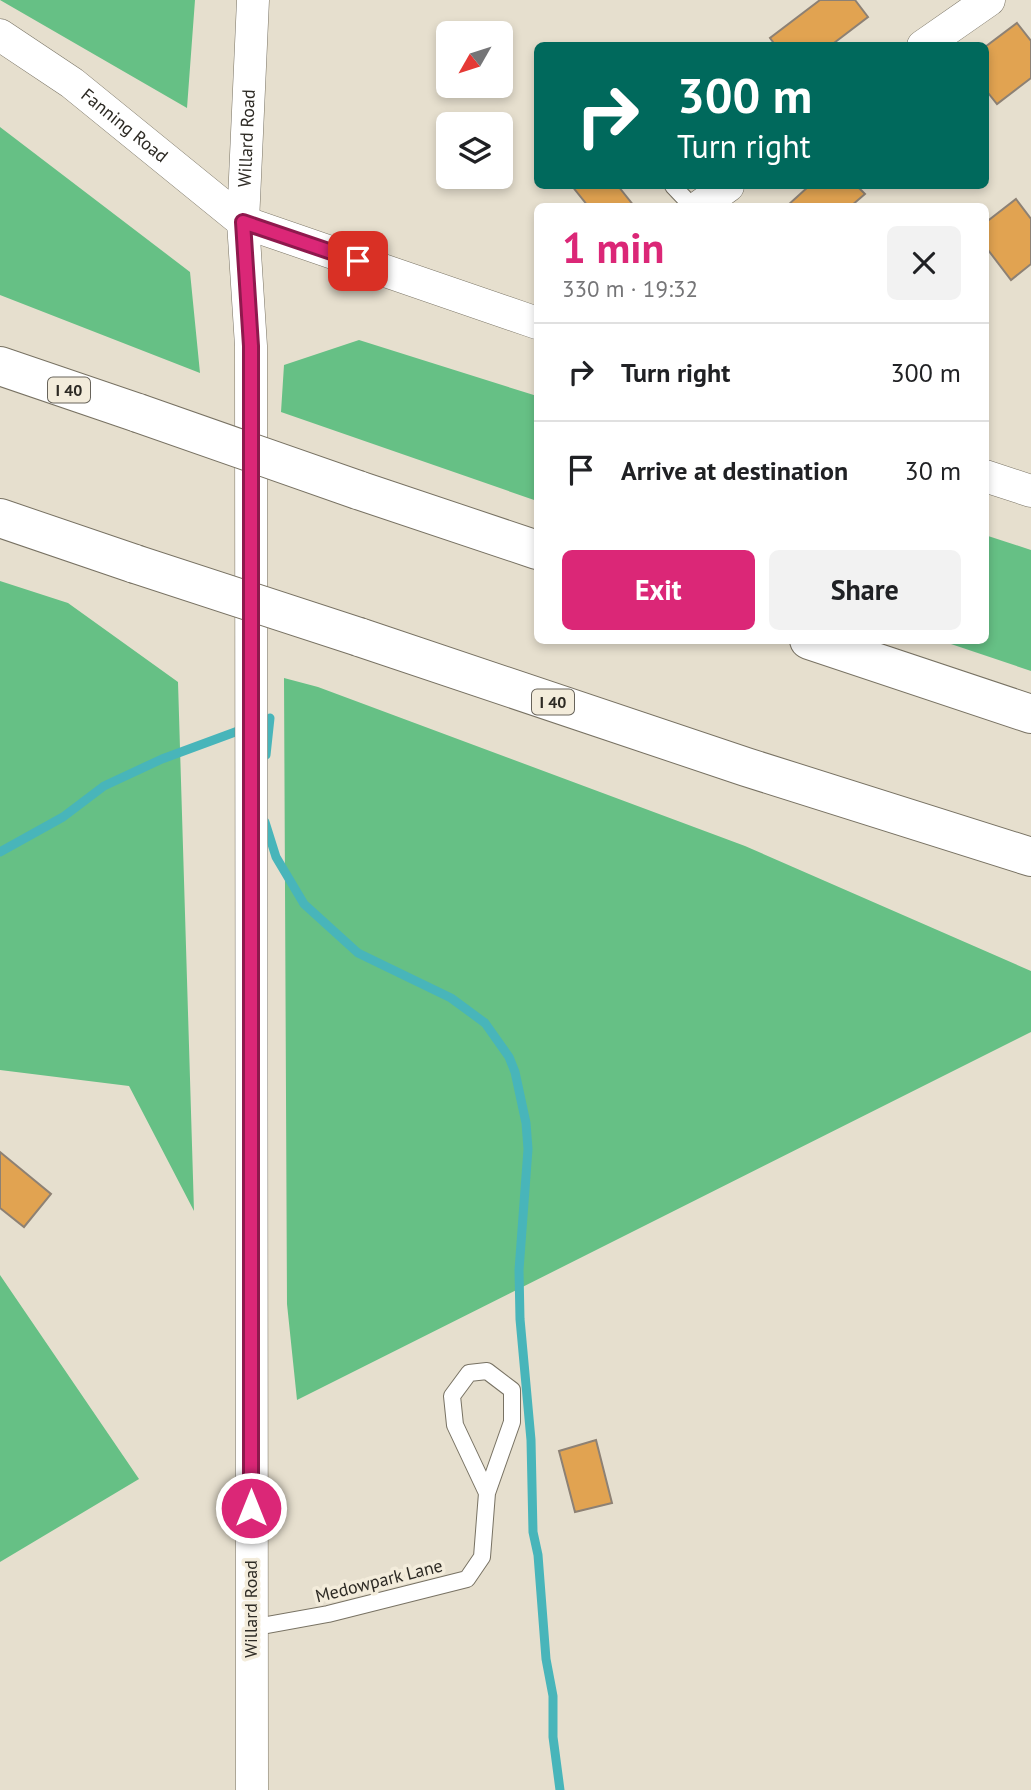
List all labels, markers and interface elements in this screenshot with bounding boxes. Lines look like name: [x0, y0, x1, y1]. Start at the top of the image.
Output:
north arrow: [436, 21, 513, 98]
map controls: [436, 21, 513, 189]
text: 300 m: [677, 63, 812, 127]
icon: right: [562, 70, 653, 161]
street label: Fanning Road: [77, 83, 173, 167]
street label: Willard Road: [233, 89, 260, 188]
button: layers: [436, 112, 513, 189]
text: Turn right: [677, 125, 811, 167]
text: 1 min: [562, 220, 664, 275]
button: close: [887, 226, 961, 300]
pin: [328, 231, 388, 291]
icon: arrive: [339, 242, 377, 280]
text: 330 m · 19:32: [562, 274, 698, 303]
icon: right: [562, 353, 600, 391]
text: Turn right: [621, 356, 730, 389]
text: 300 m: [890, 356, 961, 389]
road number: I 40: [48, 378, 90, 402]
icon: arrive: [562, 451, 600, 489]
text: Arrive at destination: [621, 454, 848, 487]
text: 30 m: [905, 454, 961, 487]
button: Exit: [562, 550, 755, 630]
button: Share: [769, 550, 961, 630]
road number: I 40: [532, 690, 574, 715]
position arrow: [214, 1471, 288, 1545]
street label: Medowpark Lane: [313, 1554, 445, 1607]
street label: Willard Road: [239, 1560, 262, 1658]

